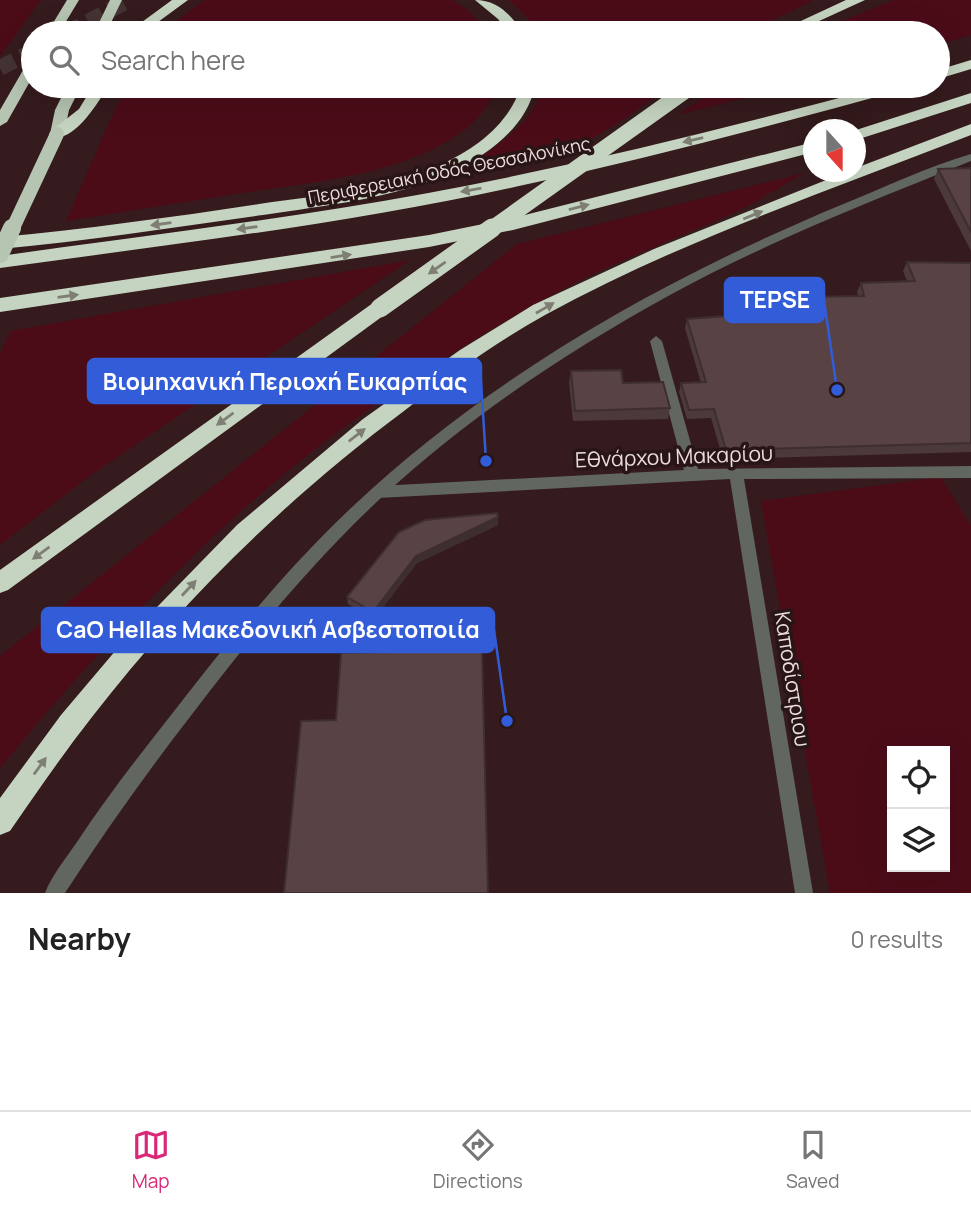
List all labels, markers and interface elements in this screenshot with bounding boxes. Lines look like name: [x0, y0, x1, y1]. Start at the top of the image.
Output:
search box: [21, 21, 950, 98]
icon: search: [45, 41, 83, 79]
text: Search here: [101, 42, 246, 78]
north arrow: [803, 119, 866, 182]
street label: Περιφερειακή Οδός Θεσσαλονίκης: [306, 131, 592, 209]
one-way arrow: [682, 135, 704, 146]
one-way arrow: [460, 185, 482, 196]
one-way arrow: [568, 201, 590, 212]
one-way arrow: [743, 210, 764, 221]
one-way arrow: [150, 218, 172, 229]
one-way arrow: [236, 223, 258, 234]
one-way arrow: [330, 250, 352, 261]
one-way arrow: [428, 261, 446, 275]
callout: TEPSE: [725, 278, 824, 322]
text: TEPSE: [740, 283, 810, 315]
one-way arrow: [57, 290, 79, 301]
one-way arrow: [536, 302, 555, 314]
callout: Βιομηχανική Περιοχή Ευκαρπίας: [88, 359, 481, 403]
text: Βιομηχανική Περιοχή Ευκαρπίας: [103, 365, 467, 397]
one-way arrow: [216, 412, 234, 426]
one-way arrow: [348, 429, 366, 443]
street label: Εθνάρχου Μακαρίου: [575, 439, 773, 473]
one-way arrow: [32, 546, 50, 560]
one-way arrow: [180, 580, 196, 597]
callout: CaO Hellas Μακεδονική Ασβεστοποιία: [42, 608, 494, 652]
street label: Καποδίστριου: [768, 609, 818, 749]
text: CaO Hellas Μακεδονική Ασβεστοποιία: [56, 613, 480, 645]
map controls: [887, 746, 950, 872]
button: locate: [887, 746, 950, 809]
one-way arrow: [33, 757, 47, 775]
button: layers: [887, 809, 950, 872]
text: Nearby: [28, 918, 131, 959]
text: 0 results: [850, 923, 943, 955]
tab: Map: [132, 1126, 170, 1194]
tab: Directions: [433, 1126, 523, 1194]
tab: Saved: [786, 1126, 839, 1194]

